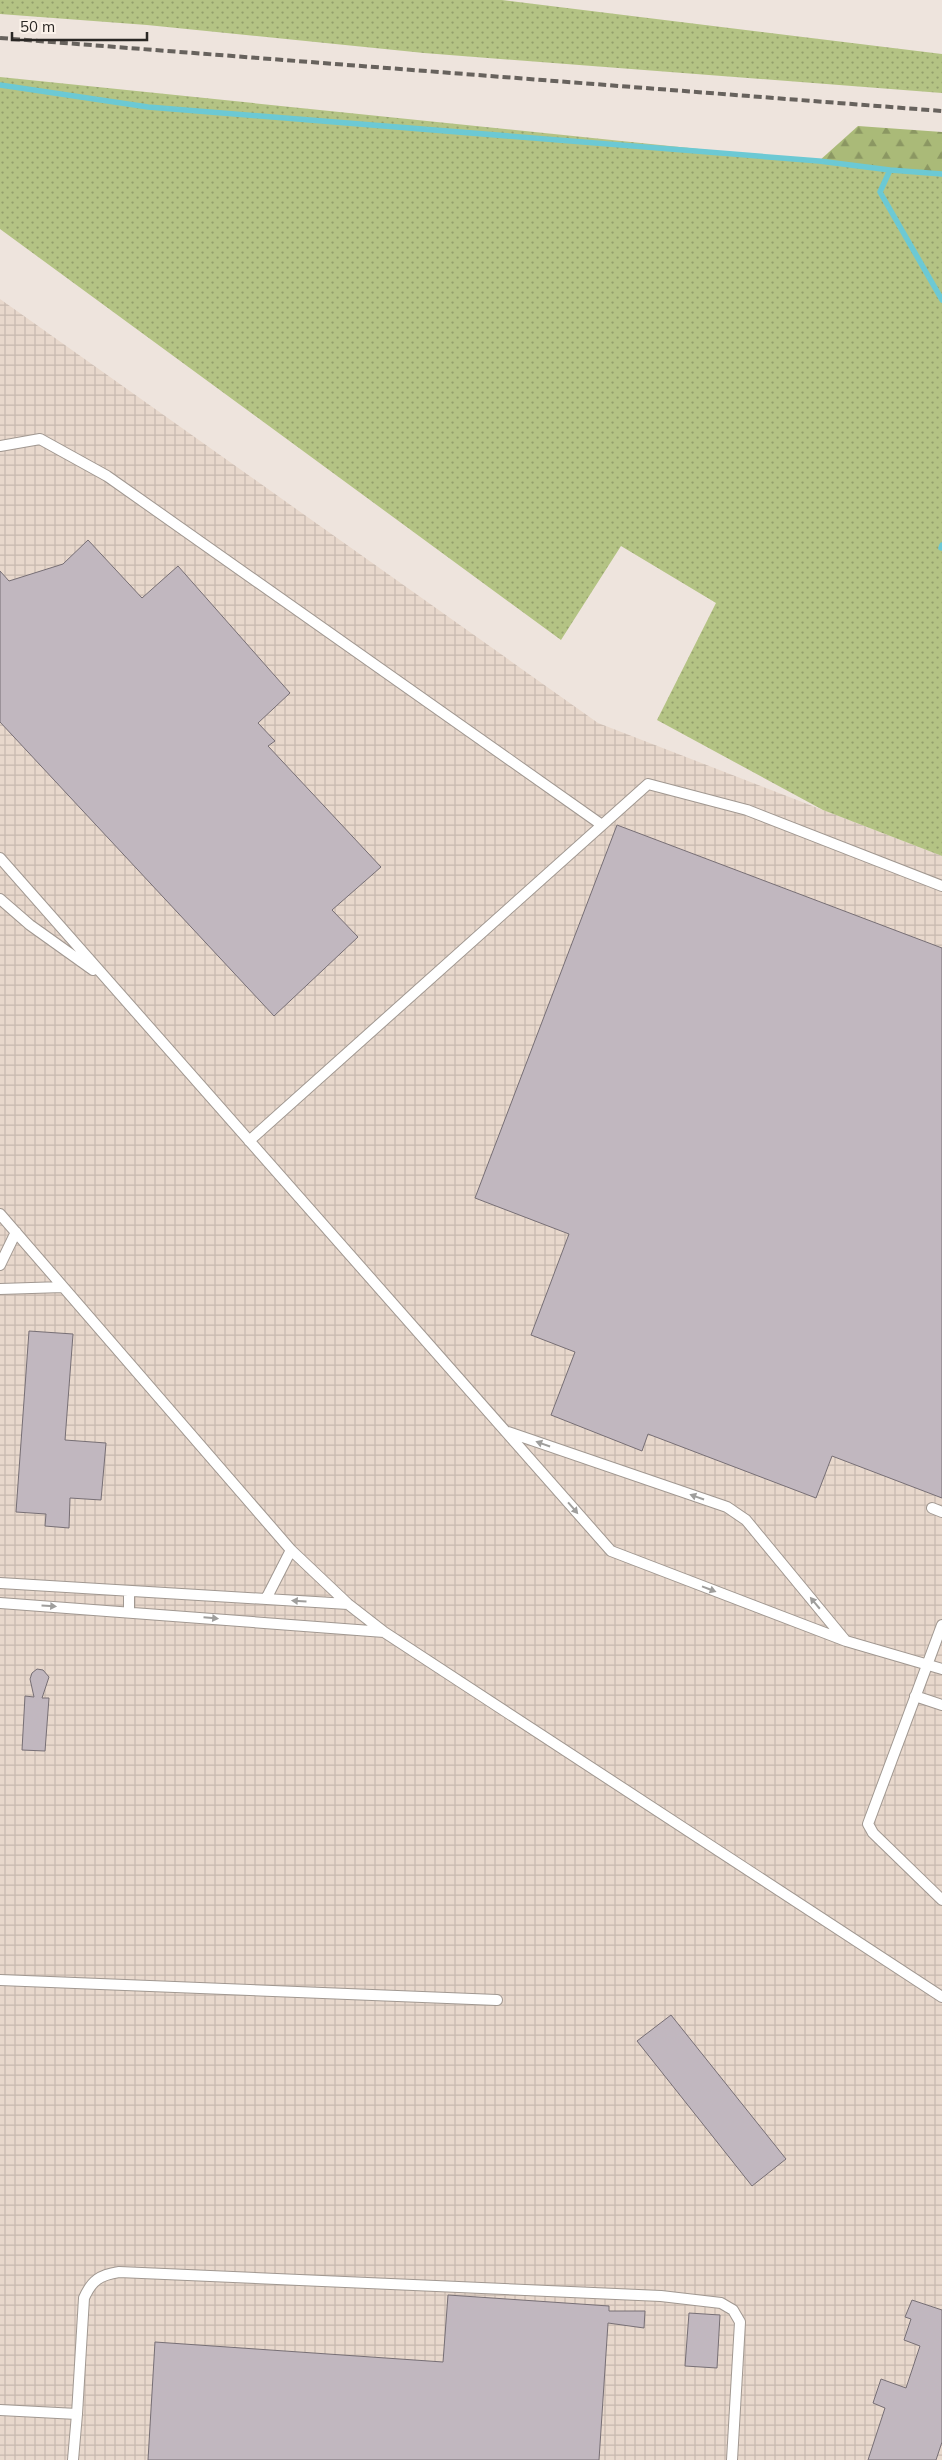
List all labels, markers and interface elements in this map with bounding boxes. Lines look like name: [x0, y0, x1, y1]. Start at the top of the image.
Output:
scale bar: [12, 10, 148, 42]
text: 50 m: [20, 17, 55, 36]
one-way arrow: [536, 1440, 551, 1447]
one-way arrow: [689, 1493, 704, 1501]
one-way arrow: [568, 1501, 579, 1514]
one-way arrow: [702, 1585, 716, 1593]
one-way arrow: [291, 1596, 307, 1604]
one-way arrow: [809, 1597, 820, 1610]
one-way arrow: [41, 1603, 57, 1611]
one-way arrow: [203, 1615, 219, 1623]

